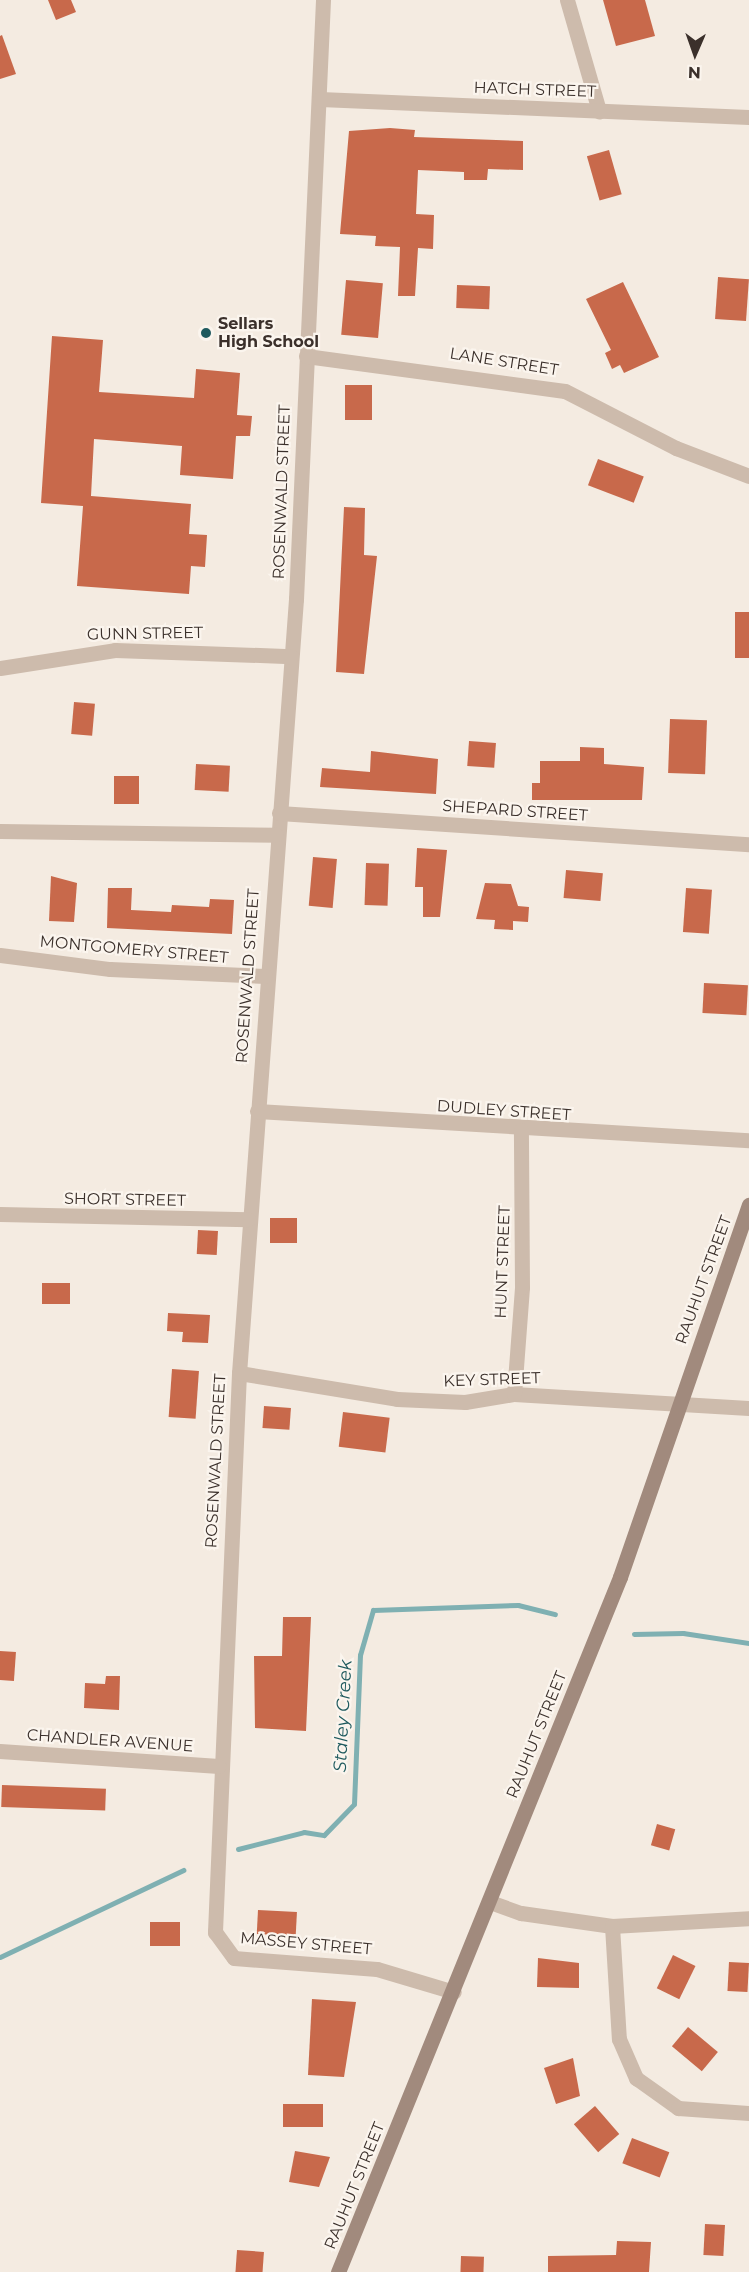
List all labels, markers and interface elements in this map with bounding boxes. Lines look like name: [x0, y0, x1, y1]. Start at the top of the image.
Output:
north arrow: [665, 24, 725, 84]
text: N: [688, 63, 701, 82]
street label: HATCH STREET: [473, 78, 597, 102]
place label: Sellars High School: [218, 314, 319, 352]
marker: Sellars High School: [199, 326, 213, 340]
street label: LANE STREET: [448, 344, 560, 380]
street label: ROSENWALD STREET: [269, 404, 295, 580]
street label: GUNN STREET: [87, 623, 203, 645]
street label: SHEPARD STREET: [442, 796, 588, 826]
street label: ROSENWALD STREET: [232, 888, 264, 1064]
street label: MONTGOMERY STREET: [39, 932, 229, 968]
street label: DUDLEY STREET: [436, 1097, 572, 1125]
street label: SHORT STREET: [64, 1189, 186, 1211]
street label: HUNT STREET: [491, 1205, 515, 1319]
street label: RAUHUT STREET: [672, 1213, 736, 1347]
street label: KEY STREET: [443, 1369, 541, 1391]
street label: ROSENWALD STREET: [202, 1373, 230, 1549]
water label: Staley Creek: [329, 1659, 357, 1773]
street label: RAUHUT STREET: [503, 1669, 571, 1801]
street label: CHANDLER AVENUE: [26, 1726, 194, 1756]
street label: MASSEY STREET: [239, 1929, 373, 1959]
street label: RAUHUT STREET: [321, 2120, 389, 2252]

